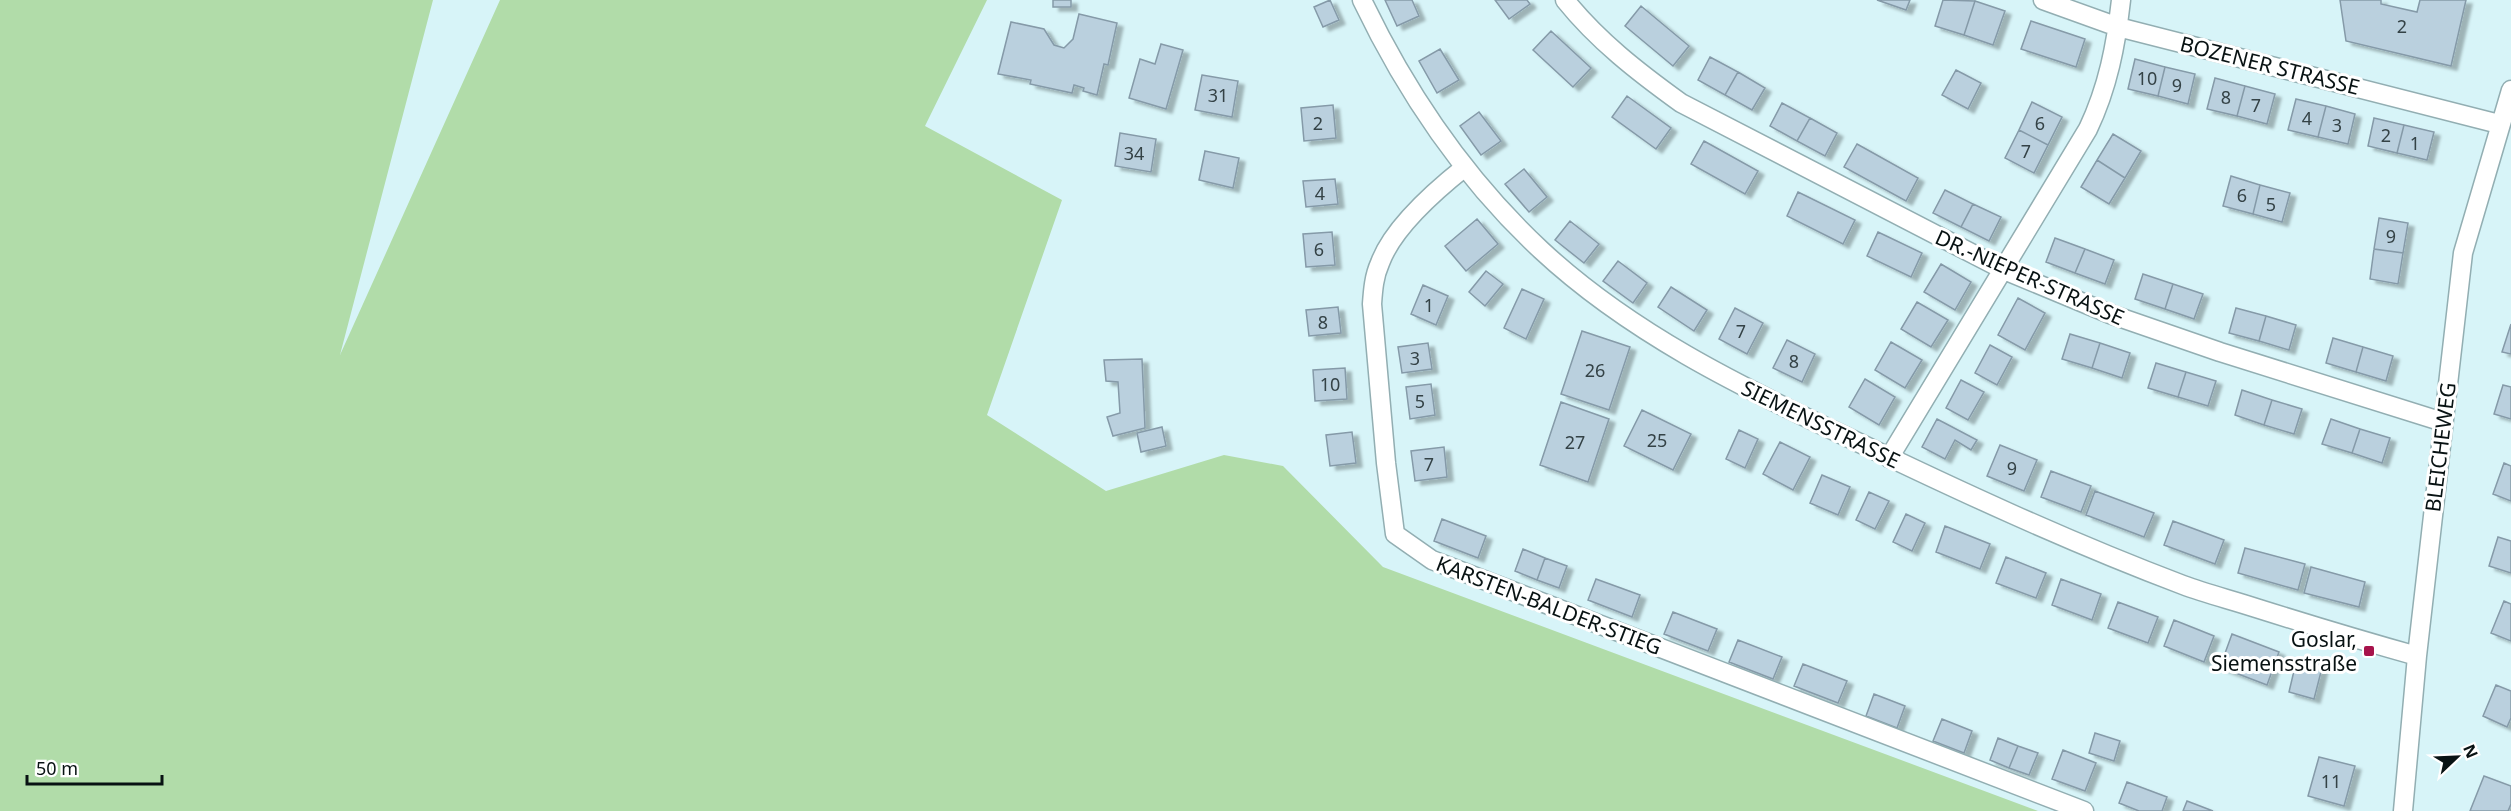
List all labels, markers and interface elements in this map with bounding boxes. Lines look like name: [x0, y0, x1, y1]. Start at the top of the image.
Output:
house number: 2: [2397, 14, 2407, 38]
street label: BOZENER STRASSE: [2177, 29, 2363, 101]
house number: 10: [2137, 66, 2157, 90]
house number: 9: [2172, 73, 2182, 97]
house number: 31: [1208, 83, 1228, 107]
house number: 8: [2221, 85, 2231, 109]
house number: 7: [2251, 93, 2261, 117]
house number: 4: [2302, 106, 2312, 130]
house number: 2: [1313, 111, 1323, 135]
house number: 6: [2035, 111, 2045, 135]
house number: 3: [2332, 113, 2342, 137]
house number: 2: [2381, 123, 2391, 147]
house number: 1: [2410, 131, 2420, 155]
house number: 7: [2021, 139, 2031, 163]
house number: 34: [1124, 141, 1144, 165]
house number: 4: [1315, 181, 1325, 205]
house number: 6: [2237, 183, 2247, 207]
house number: 5: [2266, 192, 2276, 216]
street label: DR.-NIEPER-STRASSE: [1931, 223, 2129, 331]
house number: 9: [2386, 224, 2396, 248]
house number: 6: [1314, 237, 1324, 261]
house number: 1: [1424, 293, 1434, 317]
house number: 8: [1318, 310, 1328, 334]
house number: 7: [1736, 319, 1746, 343]
house number: 3: [1410, 346, 1420, 370]
house number: 8: [1789, 349, 1799, 373]
house number: 26: [1585, 358, 1605, 382]
house number: 10: [1320, 372, 1340, 396]
street label: SIEMENSSTRASSE: [1737, 374, 1905, 474]
street label: BLEICHEWEG: [2418, 381, 2462, 513]
house number: 5: [1415, 389, 1425, 413]
house number: 25: [1647, 428, 1667, 452]
house number: 27: [1565, 430, 1585, 454]
house number: 7: [1424, 452, 1434, 476]
house number: 9: [2007, 456, 2017, 480]
street label: KARSTEN-BALDER-STIEG: [1432, 549, 1666, 661]
place label: Goslar, Siemensstraße: [2211, 625, 2357, 677]
marker: Goslar, Siemensstraße: [2362, 644, 2376, 658]
north arrow: [2427, 727, 2487, 787]
text: N: [2458, 741, 2483, 761]
scale bar: [27, 748, 162, 786]
text: 50 m: [36, 756, 78, 780]
house number: 11: [2321, 769, 2341, 793]

